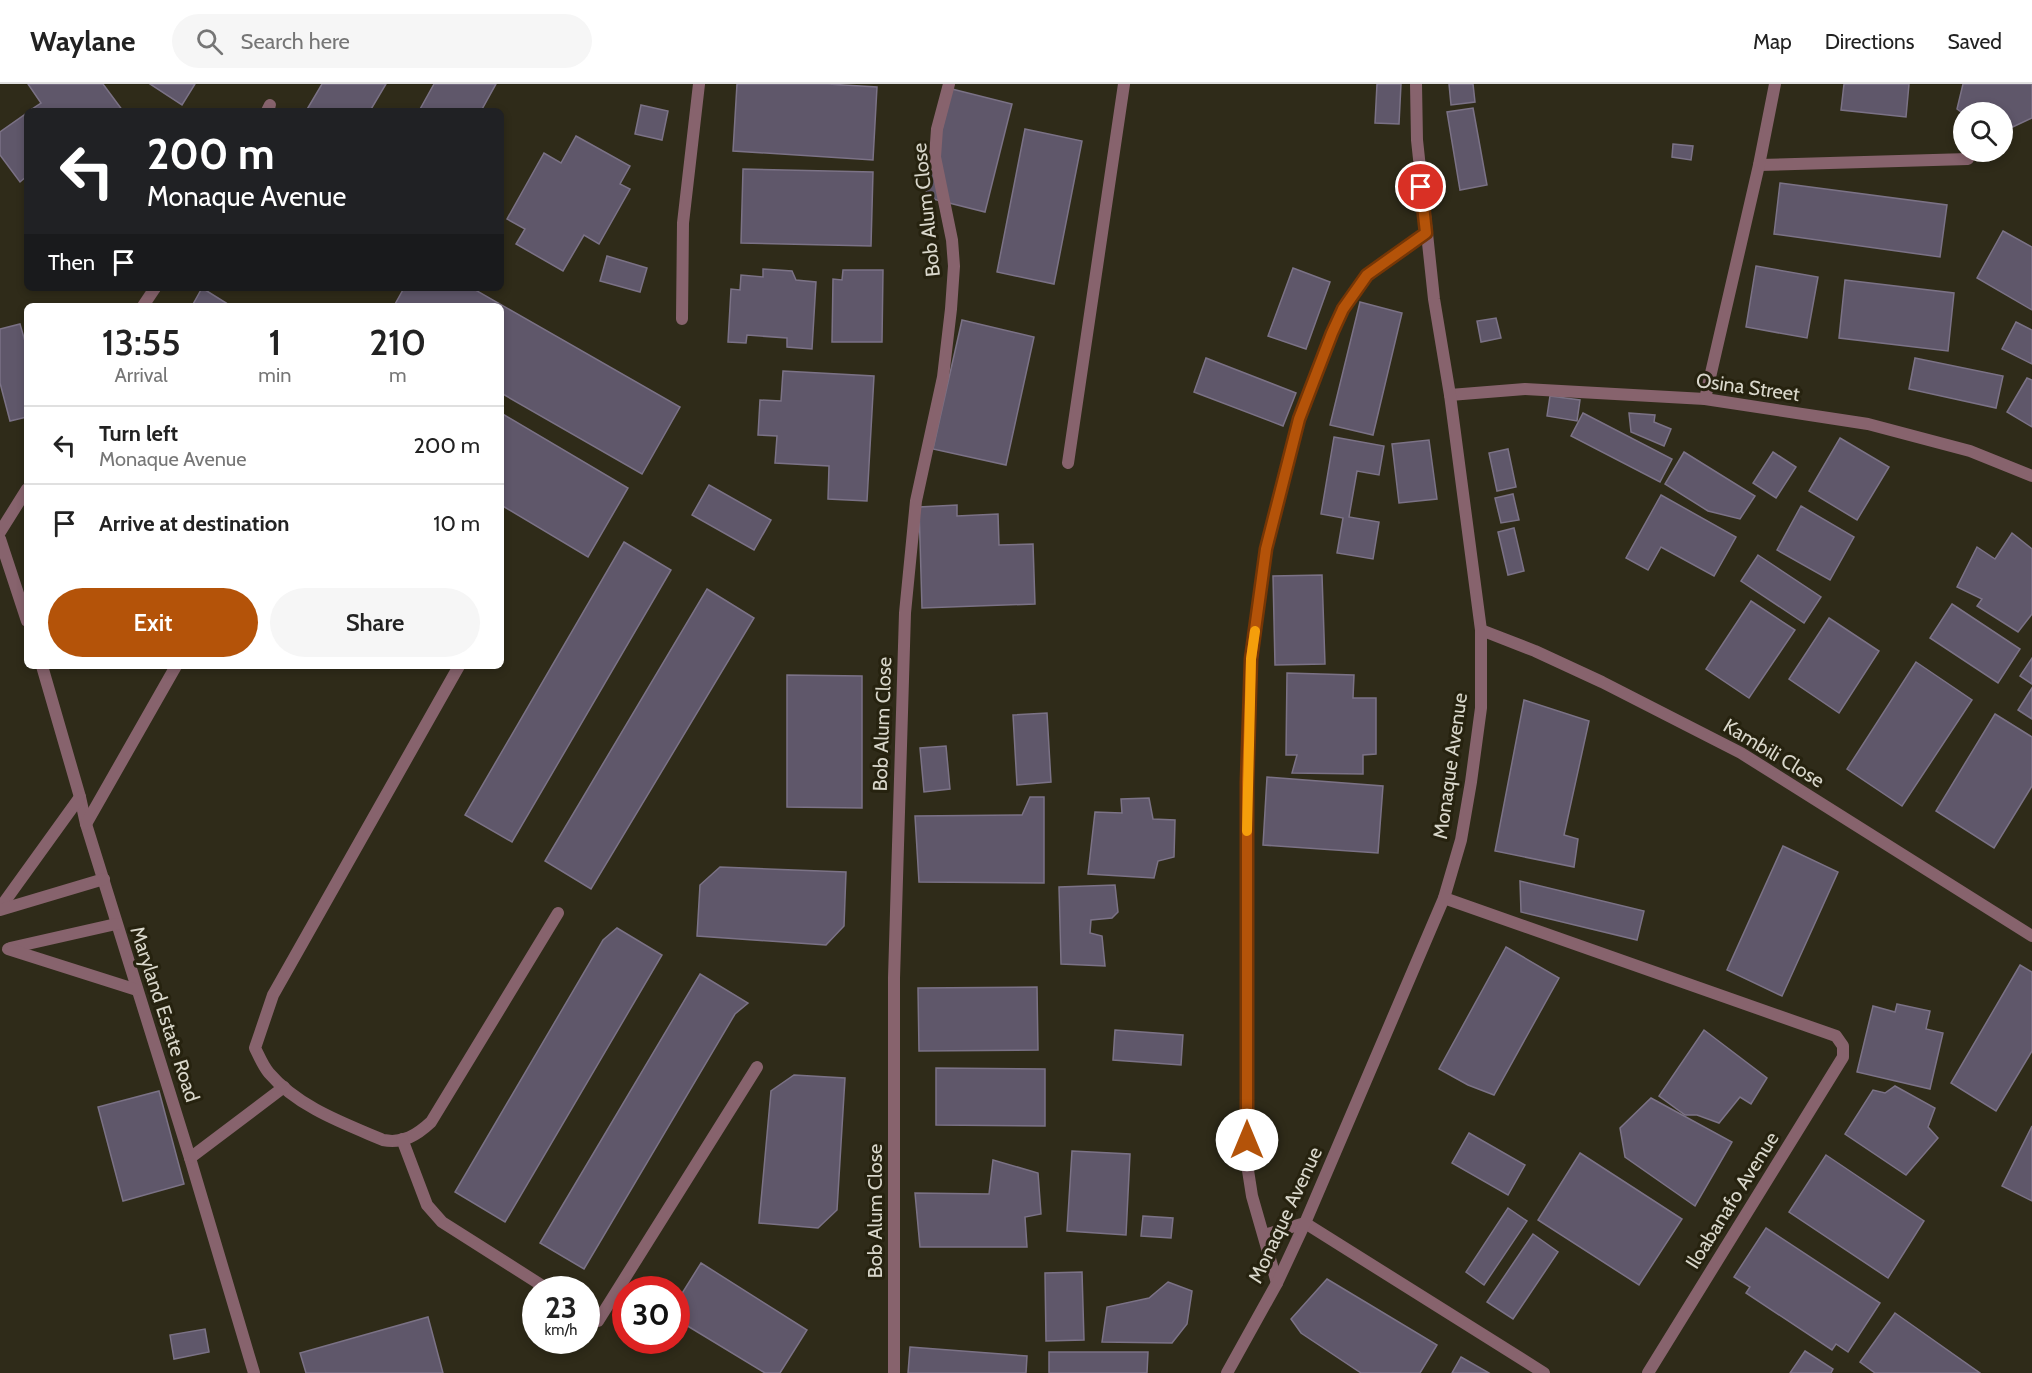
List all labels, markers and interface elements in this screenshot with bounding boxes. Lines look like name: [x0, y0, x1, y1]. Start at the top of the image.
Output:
search box: [172, 14, 592, 68]
text: Waylane: [30, 24, 136, 58]
icon: search: [193, 25, 226, 58]
text: Search here: [241, 28, 350, 55]
text: Map: [1753, 29, 1792, 54]
text: Directions: [1825, 29, 1914, 54]
text: Saved: [1947, 29, 2002, 54]
map controls: [1953, 102, 2013, 162]
button: search: [1953, 102, 2013, 162]
text: 200 m: [147, 128, 274, 180]
icon: left: [48, 132, 126, 210]
street label: Bob Alum Close: [907, 142, 945, 278]
pin: [1395, 161, 1446, 212]
icon: arrive: [1404, 170, 1437, 203]
text: Monaque Avenue: [147, 180, 346, 213]
icon: arrive: [107, 246, 140, 279]
text: Then: [48, 249, 95, 276]
text: 13:55: [102, 320, 181, 364]
text: 1: [268, 320, 281, 364]
text: 210: [369, 320, 426, 364]
text: Arrival: [115, 363, 168, 387]
text: min: [258, 363, 291, 387]
text: m: [389, 363, 406, 387]
street label: Osina Street: [1695, 368, 1802, 406]
text: Turn left: [99, 420, 178, 447]
icon: left: [48, 429, 81, 462]
text: 200 m: [414, 432, 480, 459]
text: Monaque Avenue: [99, 447, 247, 471]
icon: arrive: [48, 507, 81, 540]
text: Arrive at destination: [99, 510, 289, 537]
text: 10 m: [433, 510, 480, 537]
button: Exit: [48, 588, 258, 657]
button: Share: [270, 588, 480, 657]
street label: Bob Alum Close: [868, 656, 896, 792]
street label: Monaque Avenue: [1428, 691, 1472, 841]
street label: Kambili Close: [1719, 713, 1829, 793]
street label: Maryland Estate Road: [125, 923, 205, 1105]
position arrow: [1215, 1108, 1279, 1172]
street label: Iloabanafo Avenue: [1680, 1127, 1784, 1273]
street label: Monaque Avenue: [1243, 1143, 1327, 1287]
street label: Bob Alum Close: [863, 1144, 887, 1278]
speed limit sign: 30: [612, 1276, 690, 1354]
text: 23: [545, 1289, 577, 1326]
text: km/h: [545, 1321, 577, 1339]

